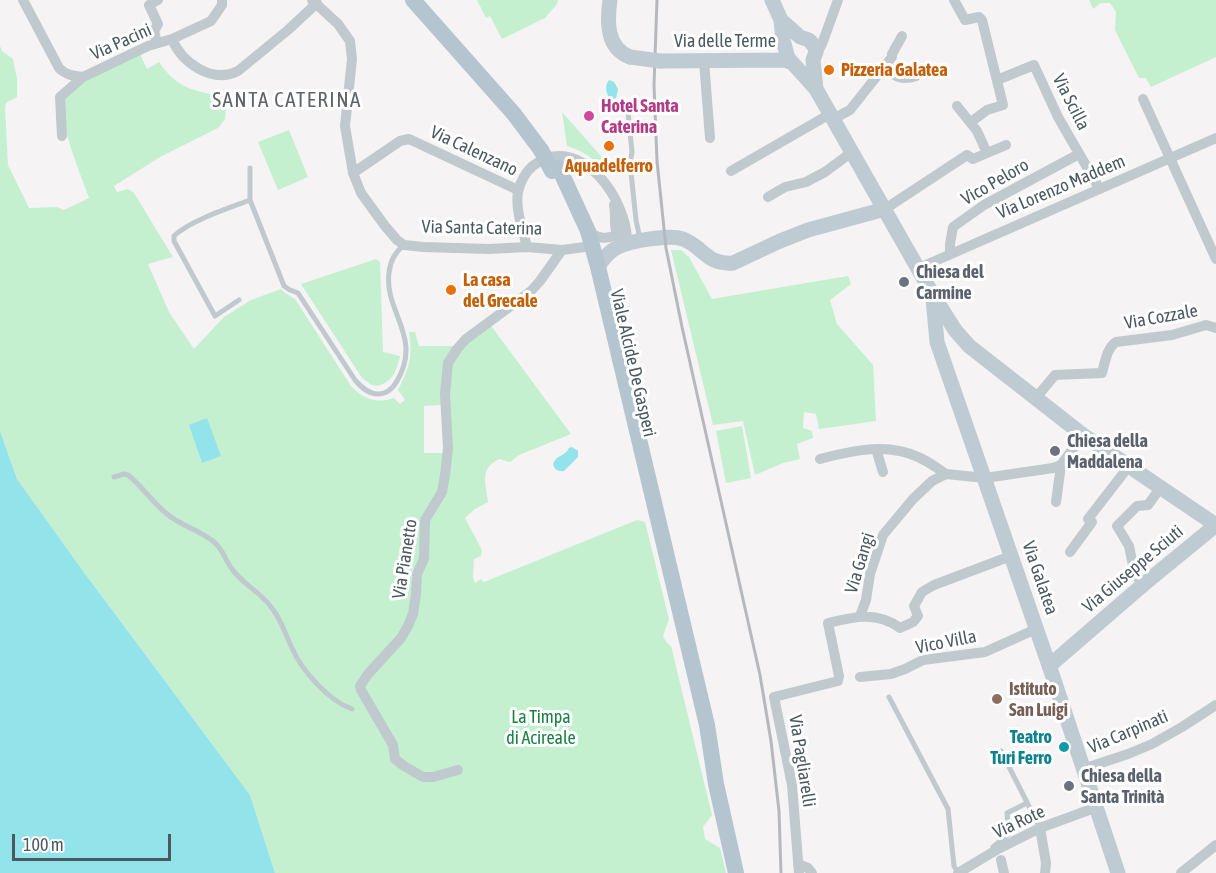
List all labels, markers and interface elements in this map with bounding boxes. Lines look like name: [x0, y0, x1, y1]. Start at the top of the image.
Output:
street label: Via Pacini: [87, 19, 155, 65]
street label: Via delle Terme: [674, 30, 776, 52]
place label: Pizzeria Galatea: [841, 59, 948, 81]
marker: Pizzeria Galatea: [822, 63, 836, 77]
street label: Via Scilla: [1048, 70, 1094, 134]
district label: SANTA CATERINA: [212, 87, 362, 113]
place label: Hotel Santa Caterina: [601, 95, 679, 138]
marker: Hotel Santa Caterina: [582, 109, 596, 123]
street label: Via Calenzano: [427, 121, 521, 181]
marker: Aquadelferro: [602, 139, 616, 153]
street label: Via Lorenzo Maddem: [994, 150, 1128, 224]
street label: Vico Peloro: [957, 154, 1033, 210]
place label: Aquadelferro: [565, 155, 653, 177]
street label: Via Santa Caterina: [421, 216, 543, 240]
place label: Chiesa del Carmine: [916, 261, 984, 304]
place label: La casa del Grecale: [463, 269, 538, 312]
marker: Chiesa del Carmine: [897, 275, 911, 289]
marker: La casa del Grecale: [444, 283, 458, 297]
street label: Viale Alcide De Gasperi: [605, 287, 661, 439]
street label: Via Cozzale: [1123, 300, 1199, 334]
place label: Chiesa della Maddalena: [1067, 430, 1148, 472]
marker: Chiesa della Maddalena: [1048, 444, 1062, 458]
street label: Via Pianetto: [388, 518, 422, 600]
street label: Via Giuseppe Sciuti: [1078, 521, 1188, 617]
street label: Via Gangi: [841, 530, 879, 596]
street label: Via Galatea: [1017, 538, 1063, 618]
street label: Vico Villa: [914, 626, 978, 658]
place label: Istituto San Luigi: [1009, 678, 1068, 720]
marker: Istituto San Luigi: [990, 692, 1004, 706]
park label: La Timpa di Acireale: [506, 706, 576, 748]
street label: Via Carpinati: [1085, 706, 1171, 758]
street label: Via Pagliarelli: [784, 713, 820, 809]
place label: Teatro Turi Ferro: [990, 726, 1052, 768]
marker: Teatro Turi Ferro: [1057, 740, 1071, 754]
place label: Chiesa della Santa Trinità: [1081, 765, 1164, 808]
marker: Chiesa della Santa Trinità: [1062, 779, 1076, 793]
street label: Via Rote: [990, 801, 1048, 843]
scale bar: [15, 822, 174, 860]
text: 100 m: [23, 834, 64, 855]

